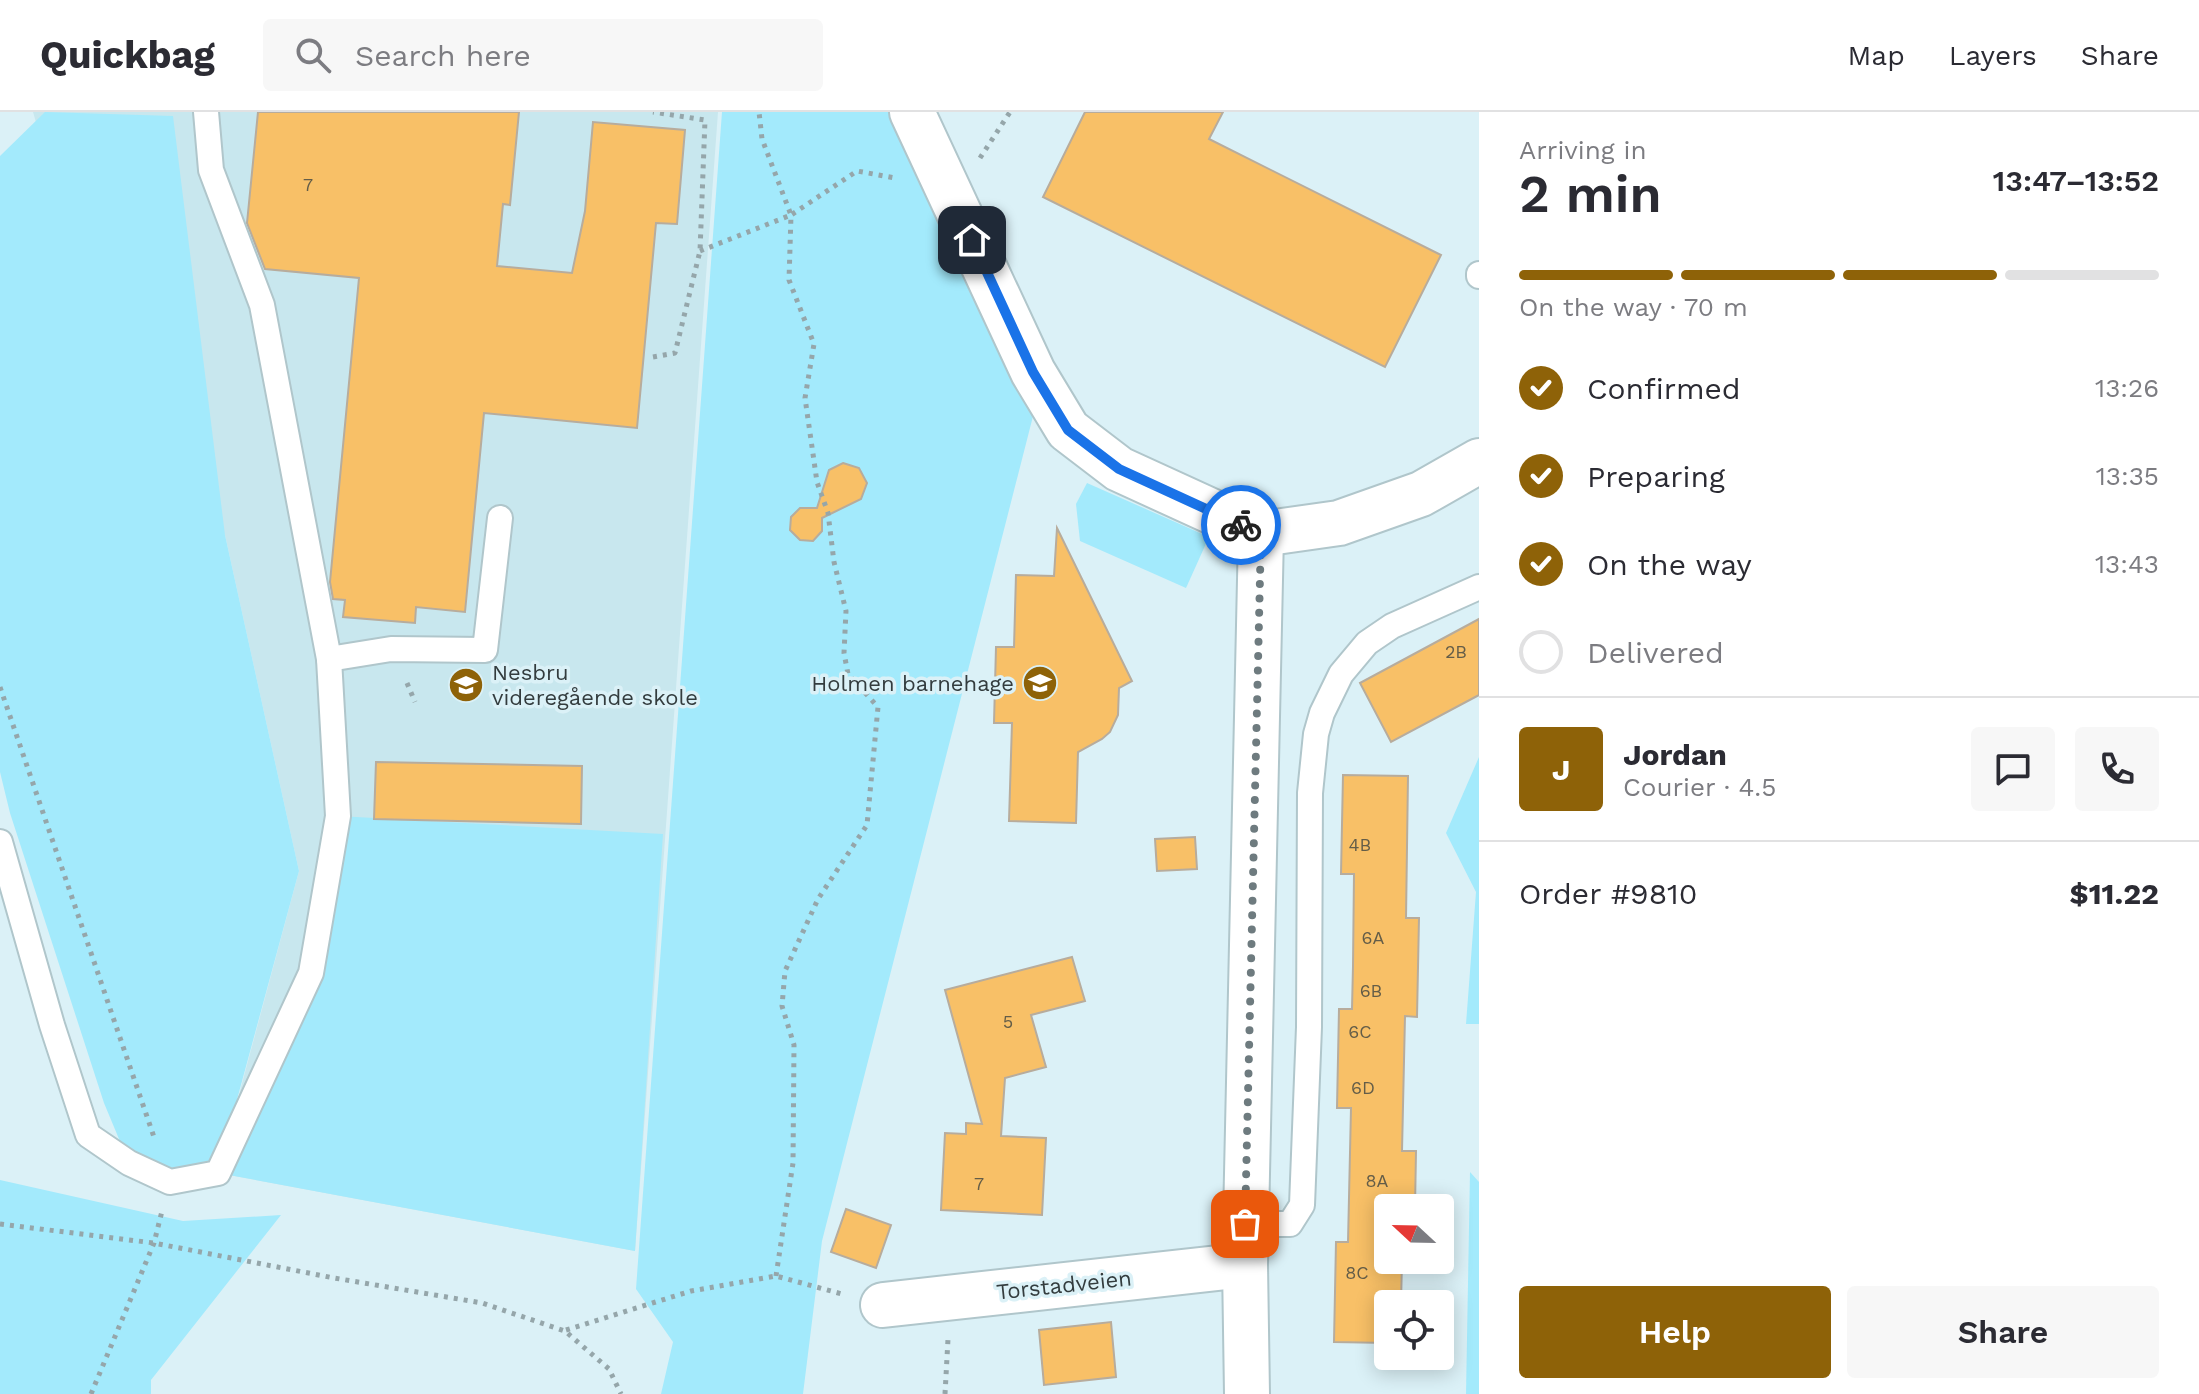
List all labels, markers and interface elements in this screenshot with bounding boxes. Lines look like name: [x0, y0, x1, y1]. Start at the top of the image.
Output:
search box: [263, 19, 823, 91]
text: Quickbag: [40, 33, 215, 77]
icon: search: [291, 33, 335, 77]
text: Search here: [355, 38, 531, 73]
text: Map: [1848, 39, 1905, 72]
text: Layers: [1949, 39, 2037, 72]
text: Share: [2081, 39, 2159, 72]
text: Arriving in: [1519, 135, 1647, 165]
text: 13:47–13:52: [1993, 163, 2159, 198]
text: 2 min: [1519, 164, 1662, 225]
house number: 7: [303, 174, 313, 195]
pin: [938, 206, 1006, 274]
icon: home: [950, 218, 994, 262]
text: On the way · 70 m: [1519, 292, 1748, 322]
icon: check: [1519, 366, 1563, 410]
text: Confirmed: [1587, 371, 1741, 406]
text: 13:26: [2095, 373, 2159, 403]
icon: check: [1519, 454, 1563, 498]
text: Preparing: [1587, 459, 1725, 494]
text: 13:35: [2096, 461, 2159, 491]
courier: [1201, 485, 1281, 565]
icon: bike: [1219, 503, 1263, 547]
icon: check: [1519, 542, 1563, 586]
text: On the way: [1587, 547, 1752, 582]
text: 13:43: [2095, 549, 2159, 579]
text: Delivered: [1587, 635, 1724, 670]
house number: 2B: [1445, 641, 1467, 662]
place label: Nesbru videregående skole: [492, 660, 698, 710]
school or university icon: Holmen barnehage: [1021, 664, 1059, 702]
school or university icon: Nesbru videregående skole: [447, 666, 485, 704]
place label: Holmen barnehage: [811, 671, 1014, 696]
button: chat: [1971, 727, 2055, 811]
button: phone: [2075, 727, 2159, 811]
text: Jordan: [1623, 737, 1727, 772]
text: J: [1552, 752, 1570, 787]
text: Courier · 4.5: [1623, 772, 1776, 802]
house number: 4B: [1349, 834, 1371, 855]
text: Order #9810: [1519, 876, 1697, 911]
text: $11.22: [2069, 876, 2159, 911]
house number: 6A: [1362, 927, 1385, 948]
house number: 6B: [1360, 980, 1382, 1001]
house number: 5: [1003, 1011, 1013, 1032]
house number: 6C: [1348, 1021, 1372, 1042]
house number: 6D: [1351, 1077, 1375, 1098]
house number: 8A: [1366, 1170, 1389, 1191]
house number: 7: [974, 1173, 984, 1194]
pin: [1211, 1190, 1279, 1258]
north arrow: [1374, 1194, 1454, 1274]
map controls: [1374, 1194, 1454, 1370]
icon: bag: [1223, 1202, 1267, 1246]
house number: 8C: [1345, 1262, 1369, 1283]
street label: Torstadveien: [995, 1265, 1133, 1305]
button: Help: [1519, 1286, 1831, 1378]
button: Share: [1847, 1286, 2159, 1378]
button: locate: [1374, 1290, 1454, 1370]

